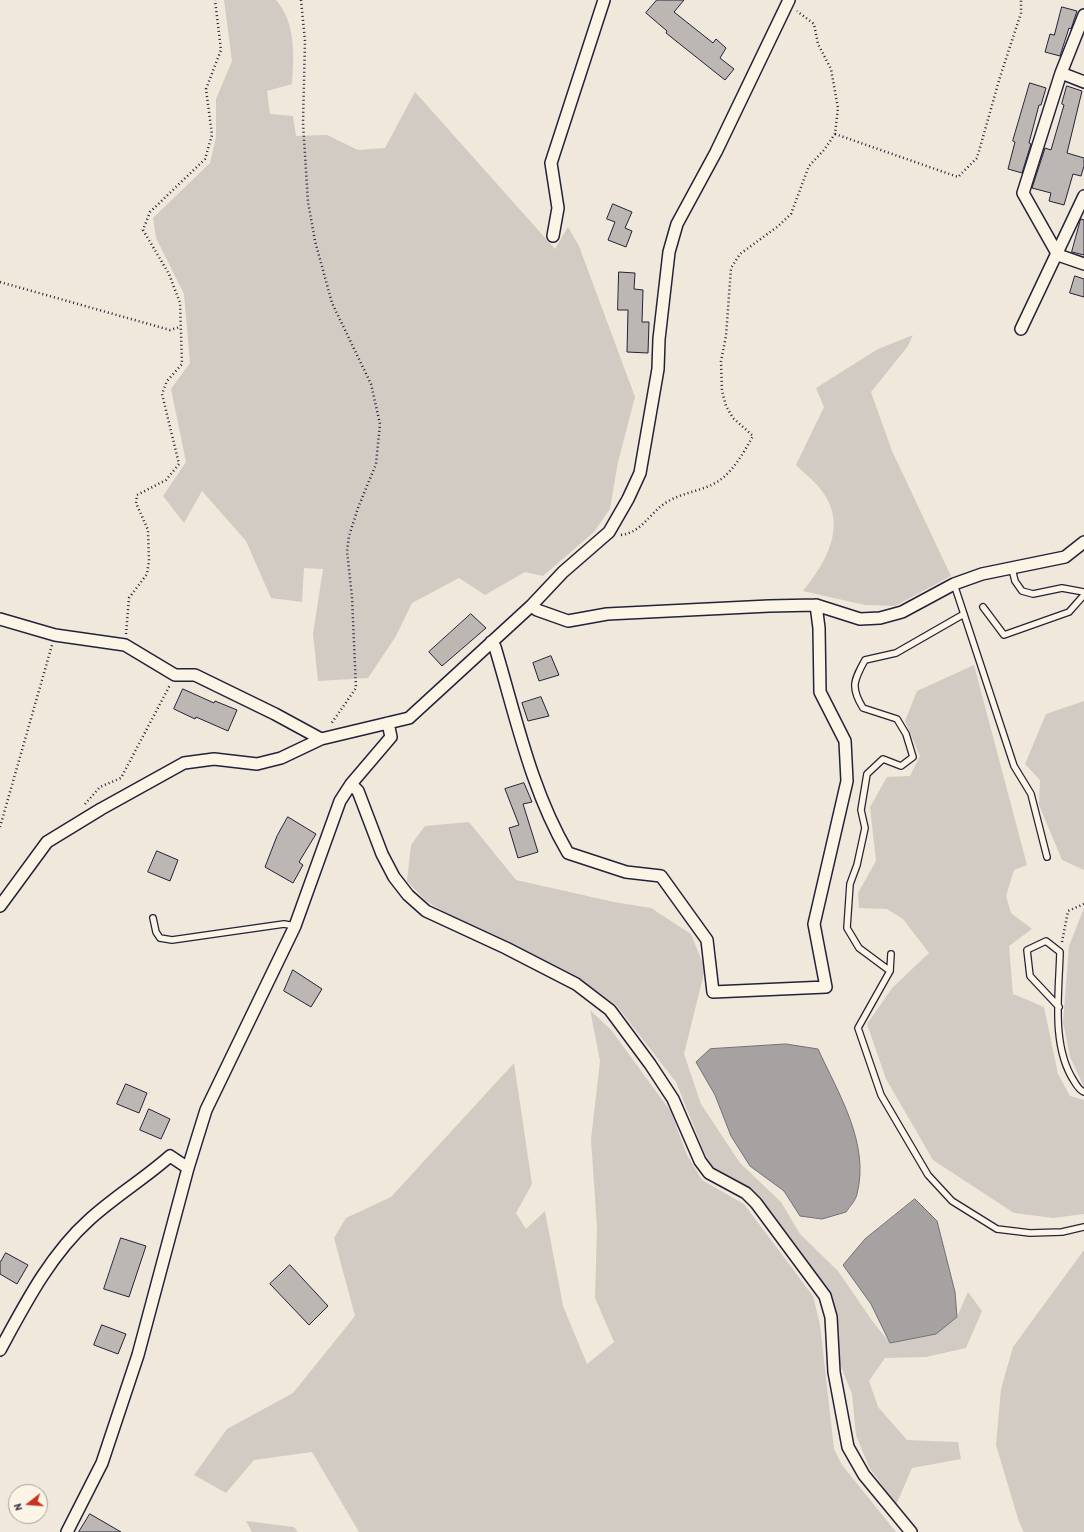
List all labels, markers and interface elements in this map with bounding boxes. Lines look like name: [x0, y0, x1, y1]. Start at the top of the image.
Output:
north arrow: [8, 1484, 48, 1524]
text: N: [10, 1502, 25, 1512]

